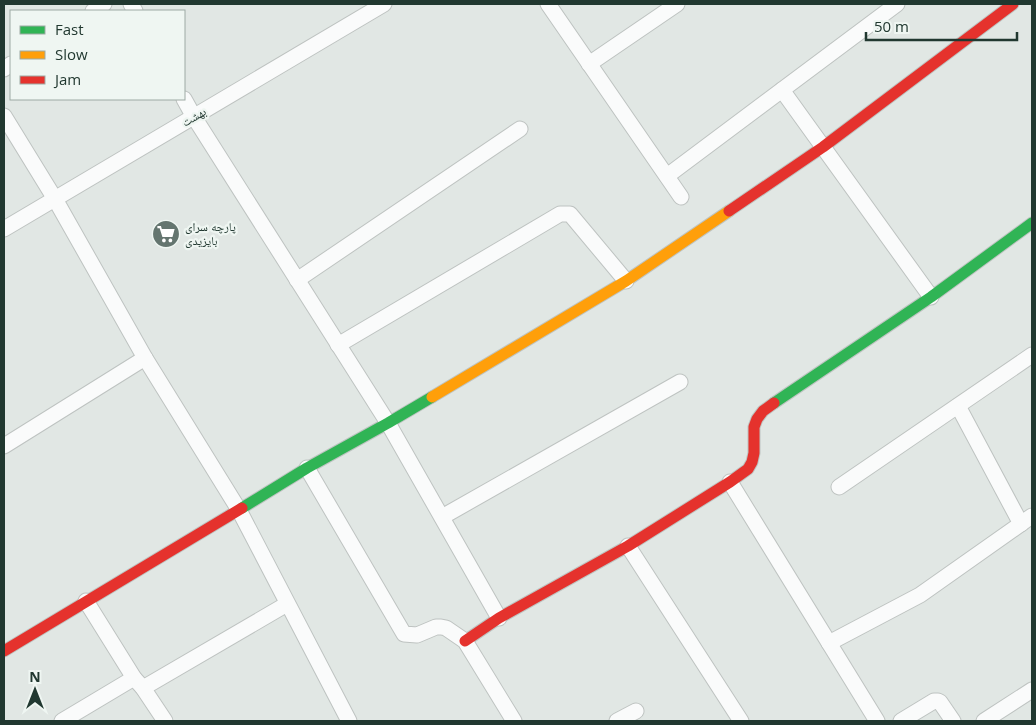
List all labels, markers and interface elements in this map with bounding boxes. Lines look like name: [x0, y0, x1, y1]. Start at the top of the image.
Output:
legend: [10, 10, 185, 100]
scale bar: [866, 10, 1017, 42]
text: 50 m: [874, 16, 909, 36]
text: Fast: [55, 19, 84, 39]
text: Slow: [55, 44, 88, 64]
text: Jam: [53, 69, 81, 89]
street label: بهشت: [178, 103, 209, 130]
place label: پارچه سرای بایزیدی: [185, 218, 236, 249]
supermarket icon: پارچه سرای بایزیدی: [151, 219, 181, 249]
north arrow: [10, 665, 60, 715]
text: N: [29, 667, 41, 686]

